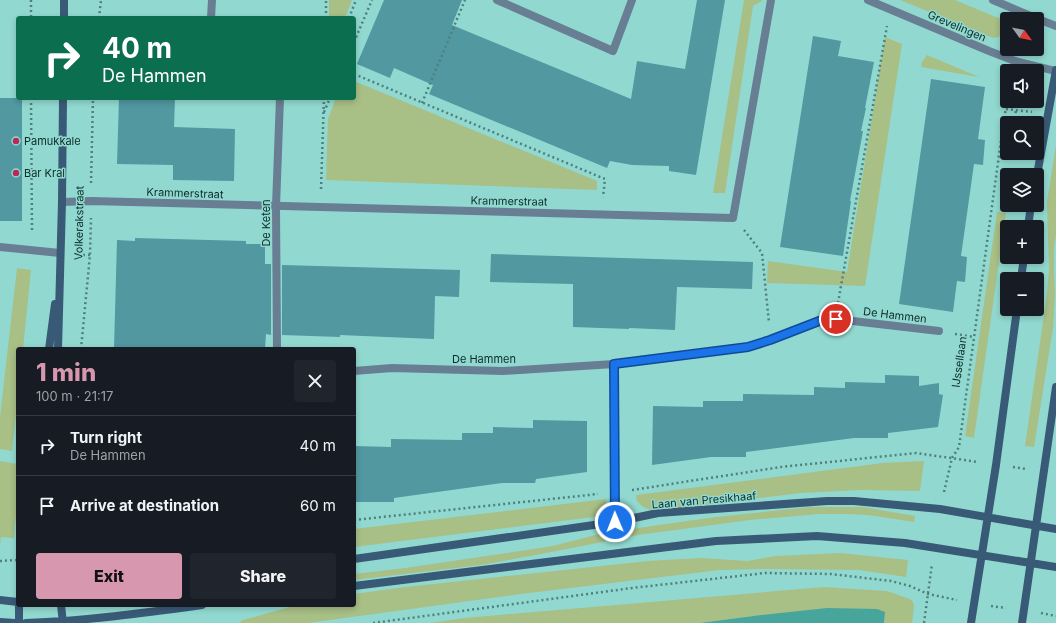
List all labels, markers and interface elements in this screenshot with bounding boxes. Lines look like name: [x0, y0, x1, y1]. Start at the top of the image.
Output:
street label: Grevelingen: [926, 7, 988, 45]
north arrow: [1000, 12, 1044, 56]
map controls: [1000, 12, 1044, 316]
text: 40 m: [102, 31, 172, 65]
icon: right: [36, 32, 88, 84]
button: sound: [1000, 64, 1044, 108]
text: De Hammen: [102, 65, 207, 86]
button: search: [1000, 116, 1044, 160]
place label: Pamukkale: [24, 134, 81, 148]
marker: Pamukkale: [11, 136, 21, 146]
place label: Bar Kral: [24, 166, 65, 180]
marker: Bar Kral: [11, 168, 21, 178]
button: layers: [1000, 168, 1044, 212]
street label: Volkerakstraat: [71, 185, 87, 260]
street label: Krammerstraat: [146, 185, 224, 201]
street label: Krammerstraat: [470, 193, 548, 209]
street label: De Keten: [259, 199, 273, 247]
button: +: [1000, 220, 1044, 264]
button: −: [1000, 272, 1044, 316]
pin: [819, 302, 853, 336]
street label: De Hammen: [862, 304, 928, 326]
icon: arrive: [825, 308, 847, 330]
street label: IJssellaan: [948, 336, 970, 388]
street label: De Hammen: [452, 352, 516, 366]
text: 1 min: [36, 358, 96, 387]
button: close: [294, 360, 336, 402]
text: 100 m · 21:17: [36, 388, 113, 404]
text: Turn right: [70, 428, 142, 447]
icon: right: [36, 435, 58, 457]
text: 40 m: [299, 436, 336, 455]
text: De Hammen: [70, 447, 146, 463]
street label: Laan van Presikhaaf: [651, 488, 757, 512]
icon: arrive: [36, 495, 58, 517]
text: Arrive at destination: [70, 496, 219, 515]
text: 60 m: [300, 496, 336, 515]
position arrow: [594, 501, 636, 543]
button: Exit: [36, 553, 182, 599]
button: Share: [190, 553, 336, 599]

